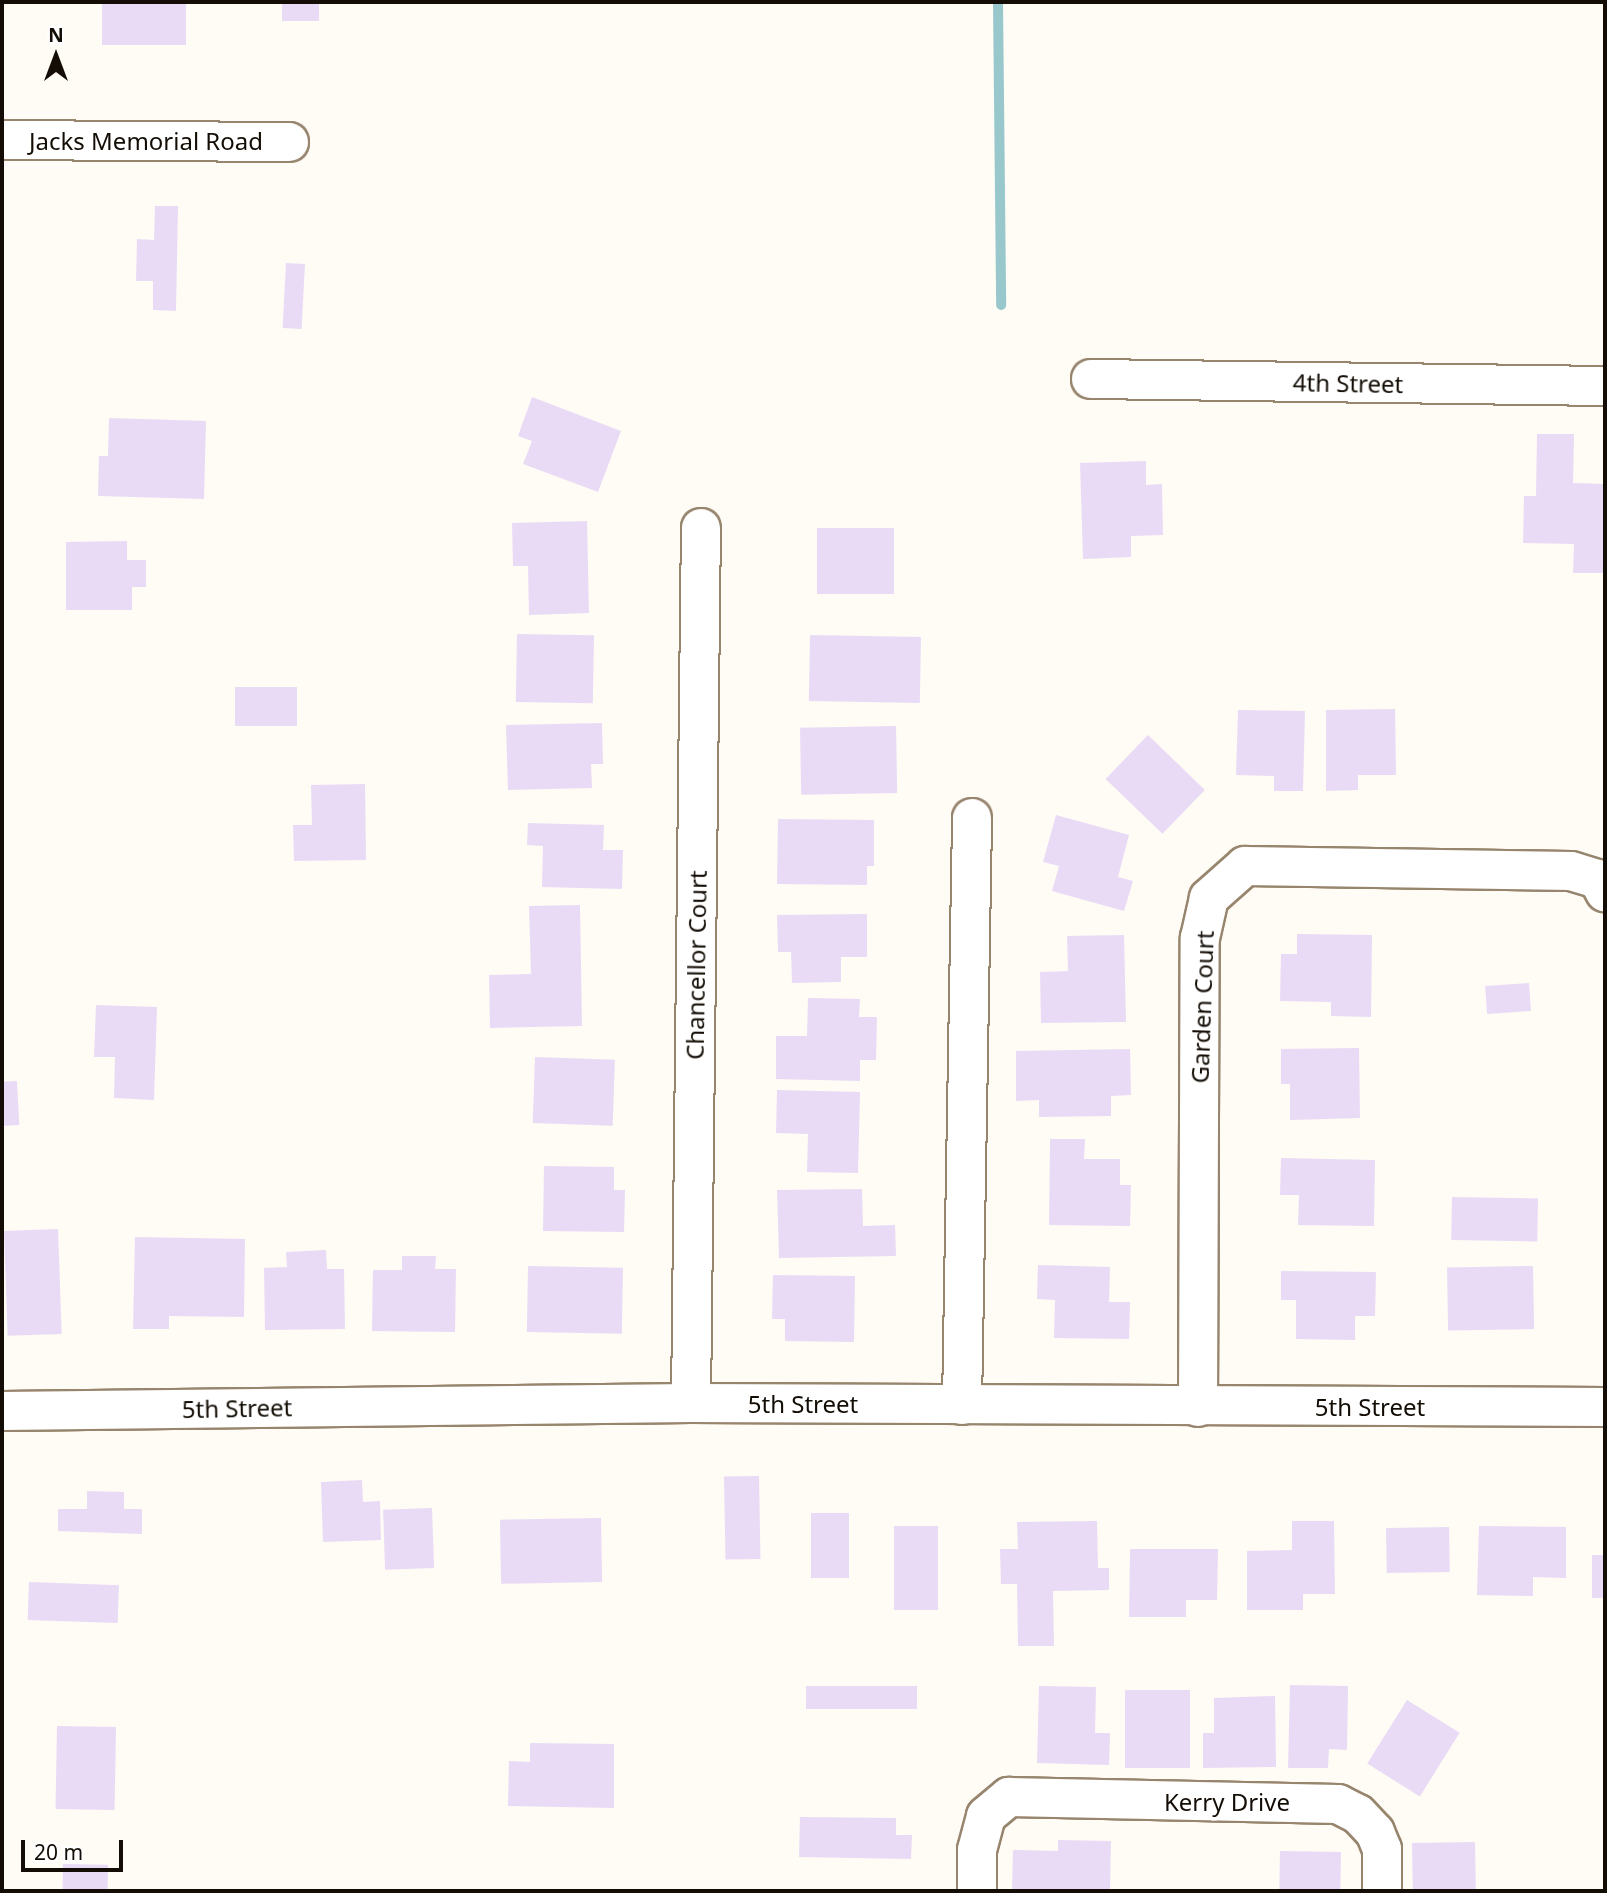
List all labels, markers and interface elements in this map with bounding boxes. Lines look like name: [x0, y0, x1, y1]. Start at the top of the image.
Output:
north arrow: [21, 21, 91, 91]
text: N: [48, 22, 64, 48]
street label: Jacks Memorial Road: [29, 127, 263, 155]
street label: 4th Street: [1293, 368, 1403, 398]
street label: Chancellor Court: [680, 870, 712, 1060]
street label: Garden Court: [1185, 930, 1219, 1084]
street label: 5th Street: [748, 1390, 858, 1418]
street label: 5th Street: [182, 1393, 292, 1423]
street label: 5th Street: [1315, 1393, 1425, 1421]
street label: Kerry Drive: [1164, 1788, 1290, 1816]
scale bar: [24, 1826, 126, 1870]
text: 20 m: [34, 1838, 83, 1866]

